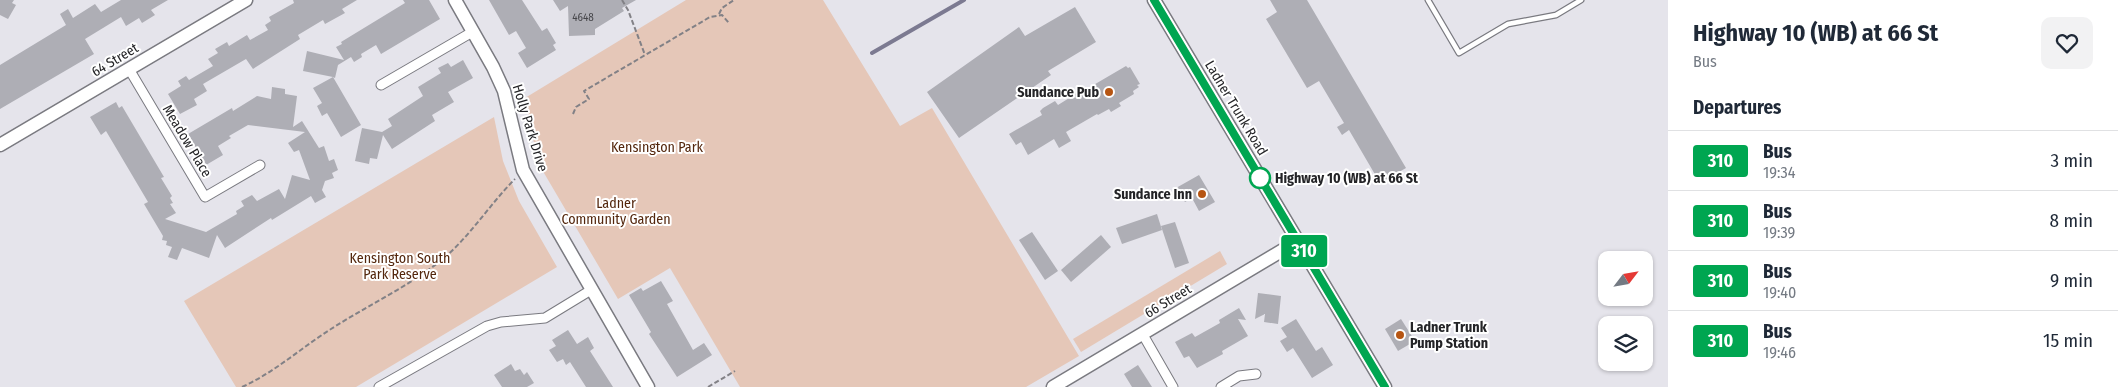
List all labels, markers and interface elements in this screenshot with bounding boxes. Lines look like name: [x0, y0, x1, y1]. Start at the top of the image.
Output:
house number: 4648: [572, 11, 594, 24]
button: heart: [2041, 17, 2093, 69]
text: Highway 10 (WB) at 66 St: [1693, 19, 1938, 47]
street label: 64 Street: [89, 39, 142, 81]
text: Bus: [1693, 52, 1717, 71]
street label: Ladner Trunk Road: [1201, 58, 1271, 158]
street label: Holly Park Drive: [509, 82, 551, 174]
place label: Sundance Pub: [1017, 84, 1099, 101]
marker: Sundance Pub: [1103, 86, 1115, 98]
text: Departures: [1693, 96, 1781, 119]
street label: Meadow Place: [159, 102, 215, 180]
park label: Kensington Park: [611, 139, 704, 156]
text: Bus: [1763, 140, 1792, 163]
text: 3 min: [2051, 149, 2093, 172]
text: 310: [1708, 150, 1733, 172]
text: 19:34: [1763, 163, 1795, 182]
marker: Highway 10 (WB) at 66 St: [1249, 167, 1271, 189]
place label: Highway 10 (WB) at 66 St: [1275, 170, 1419, 187]
place label: Sundance Inn: [1114, 186, 1192, 203]
marker: Sundance Inn: [1196, 188, 1208, 200]
park label: Ladner Community Garden: [561, 195, 671, 228]
text: Bus: [1763, 200, 1792, 223]
text: 8 min: [2050, 209, 2093, 232]
text: 310: [1708, 210, 1733, 232]
text: 19:39: [1763, 223, 1795, 242]
line badge: 310: [1275, 235, 1333, 267]
text: 310: [1291, 240, 1317, 262]
park label: Kensington South Park Reserve: [350, 250, 450, 283]
north arrow: [1598, 251, 1652, 306]
map controls: [1598, 251, 1653, 371]
text: Bus: [1763, 260, 1792, 283]
text: 9 min: [2050, 269, 2093, 292]
text: 310: [1708, 270, 1733, 292]
street label: 66 Street: [1142, 280, 1195, 322]
text: 19:40: [1763, 283, 1796, 302]
button: layers: [1598, 316, 1653, 371]
place label: Ladner Trunk Pump Station: [1410, 319, 1488, 352]
text: Bus: [1763, 320, 1792, 343]
marker: Ladner Trunk Pump Station: [1394, 329, 1406, 341]
text: 15 min: [2043, 329, 2093, 352]
text: 310: [1708, 330, 1733, 352]
text: 19:46: [1763, 343, 1796, 362]

